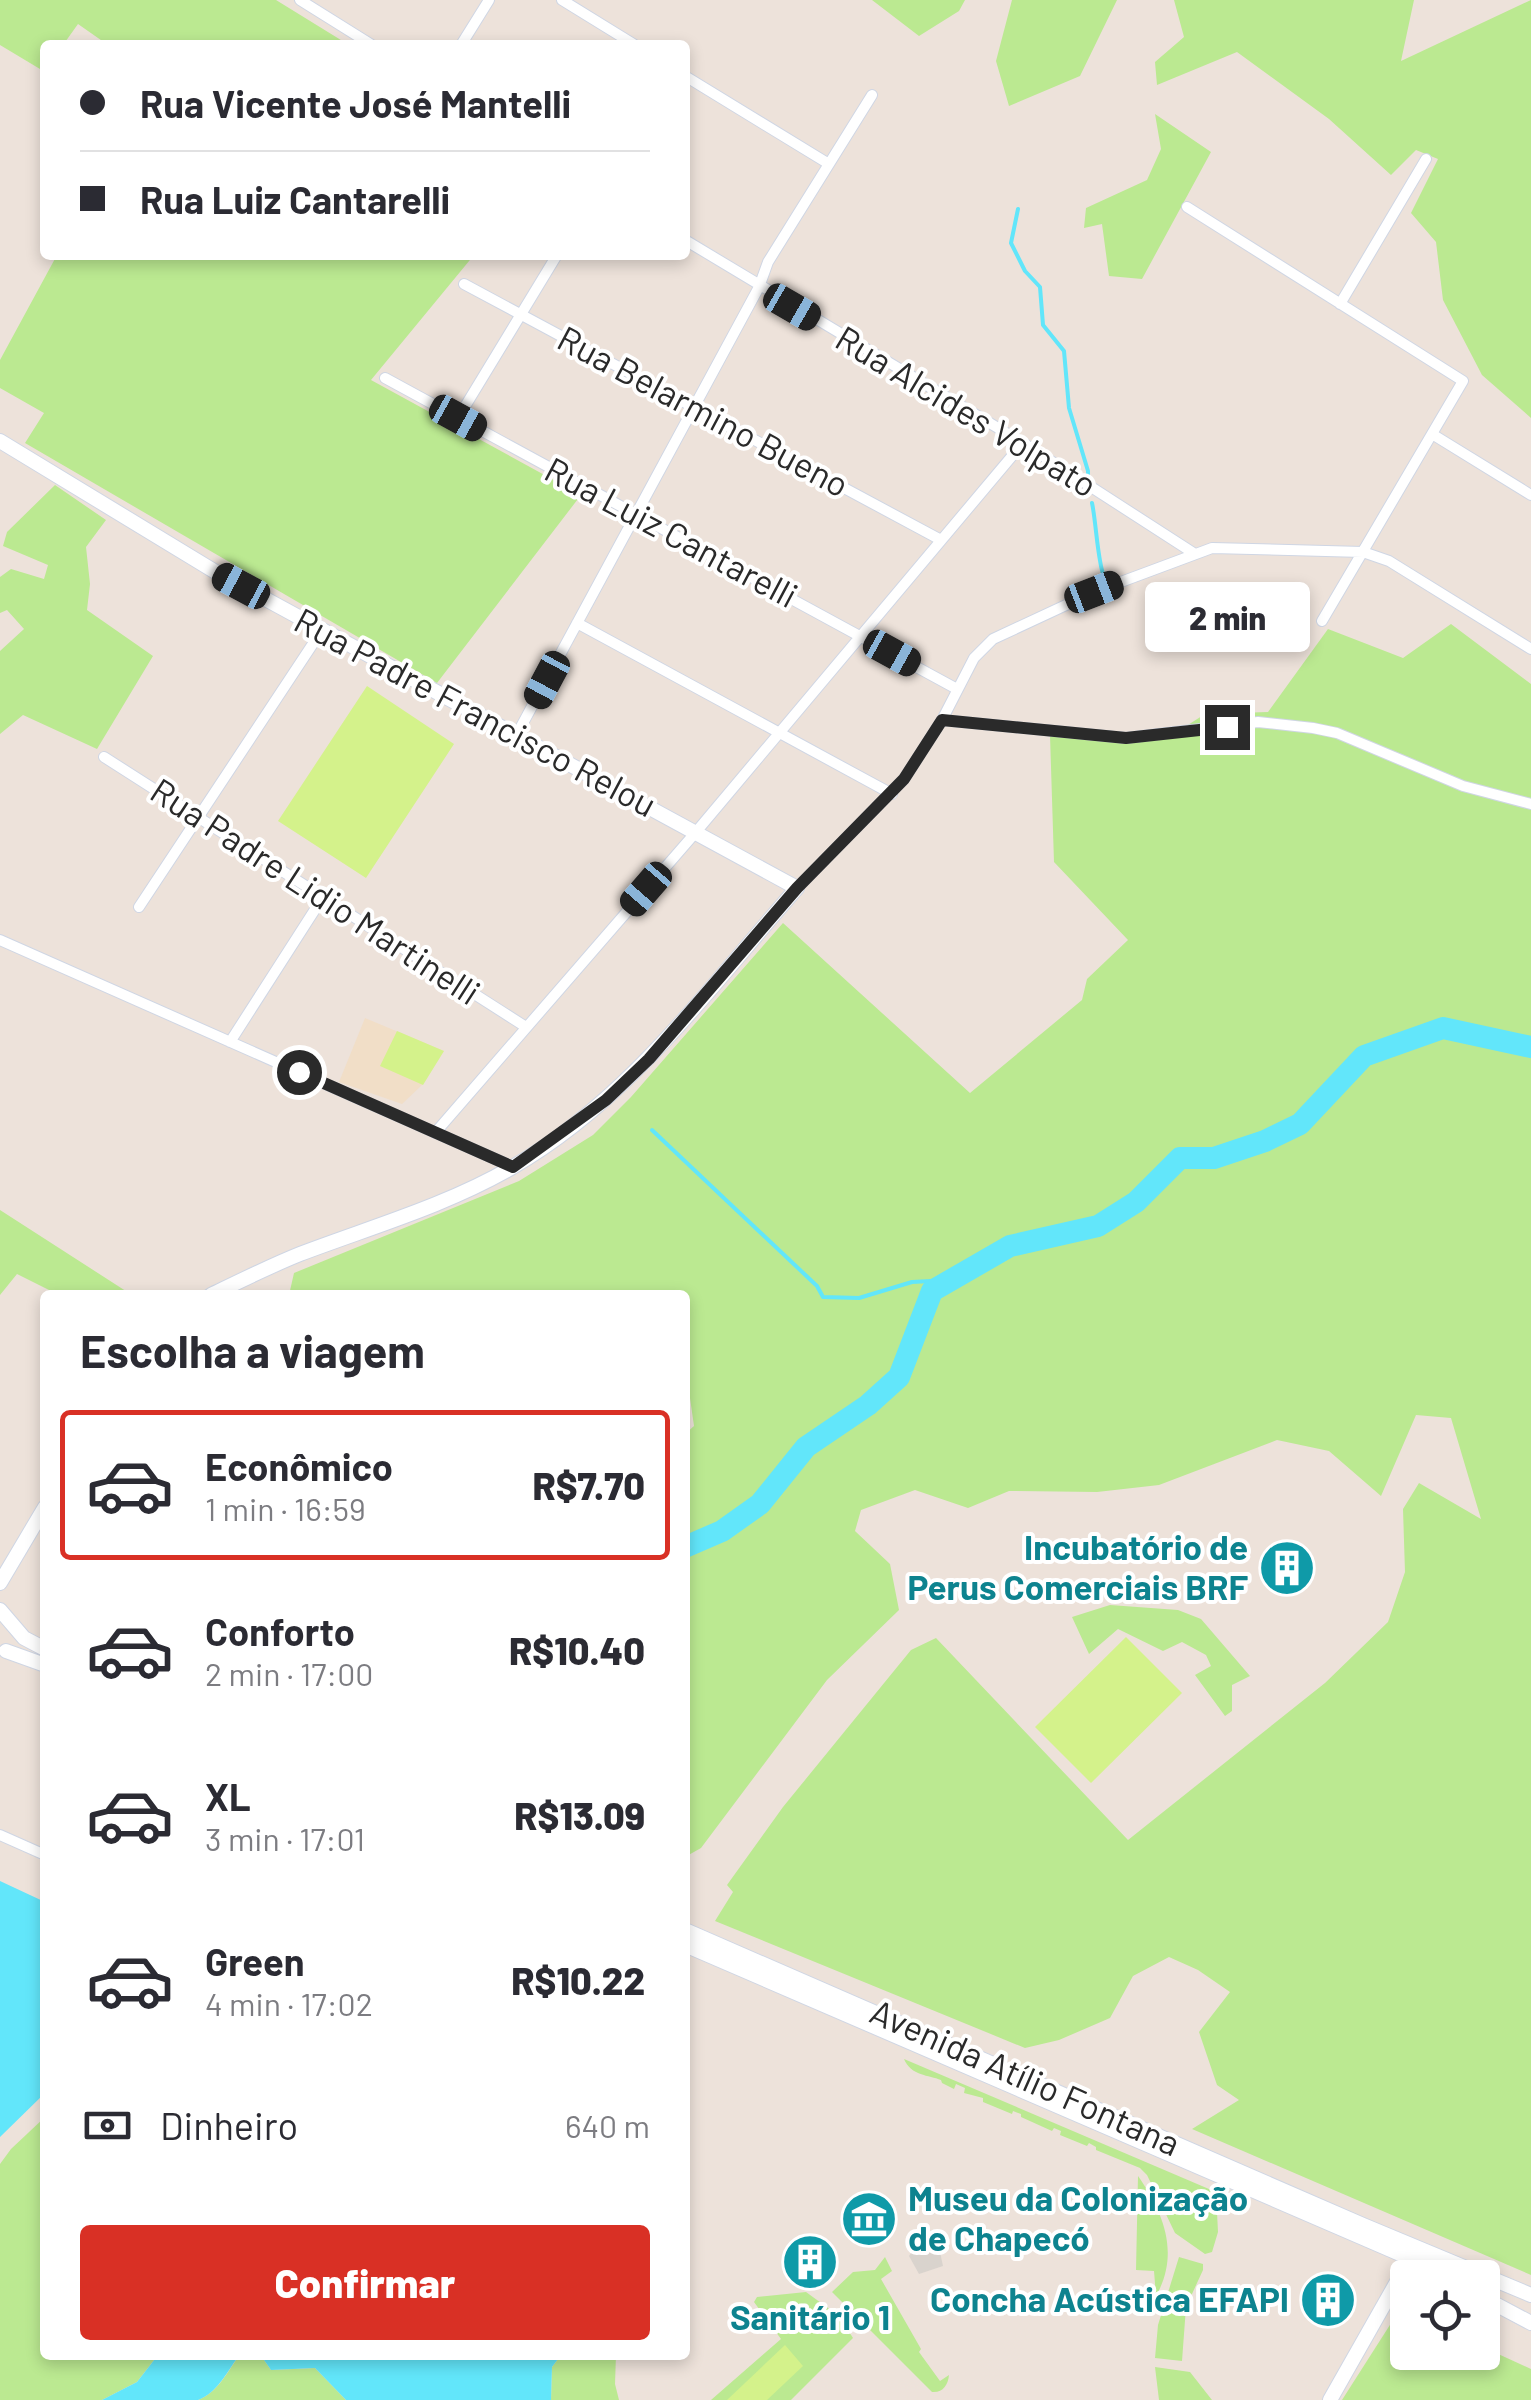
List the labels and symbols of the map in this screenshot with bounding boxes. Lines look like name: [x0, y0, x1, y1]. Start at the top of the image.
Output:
car: [759, 279, 825, 335]
street label: Rua Belarmino Bueno: [551, 316, 857, 505]
street label: Rua Alcides Volpato: [829, 316, 1105, 505]
car: [424, 390, 492, 446]
street label: Rua Luiz Cantarelli: [539, 447, 805, 615]
car: [207, 559, 275, 613]
car: [1061, 567, 1127, 617]
callout: 2 min: [1144, 582, 1310, 652]
street label: Rua Padre Francisco Relou: [288, 598, 664, 824]
car: [858, 625, 926, 681]
car: [520, 646, 574, 714]
route end: [1205, 705, 1250, 750]
street label: Rua Padre Lidio Martinelli: [144, 768, 489, 1012]
car: [615, 857, 677, 921]
route start: [277, 1050, 322, 1095]
place label: Incubatório de Perus Comerciais BRF: [908, 1525, 1248, 1607]
building icon: Incubatório de Perus Comerciais BRF: [1257, 1538, 1317, 1598]
street label: Avenida Atílio Fontana: [864, 1989, 1187, 2163]
place label: Museu da Colonização de Chapecó: [908, 2176, 1248, 2258]
museum icon: Museu da Colonização de Chapecó: [839, 2189, 899, 2249]
building icon: Sanitário 1: [780, 2232, 840, 2292]
building icon: Concha Acústica EFAPI: [1298, 2270, 1358, 2330]
place label: Concha Acústica EFAPI: [930, 2277, 1289, 2319]
place label: Sanitário 1: [730, 2295, 890, 2337]

